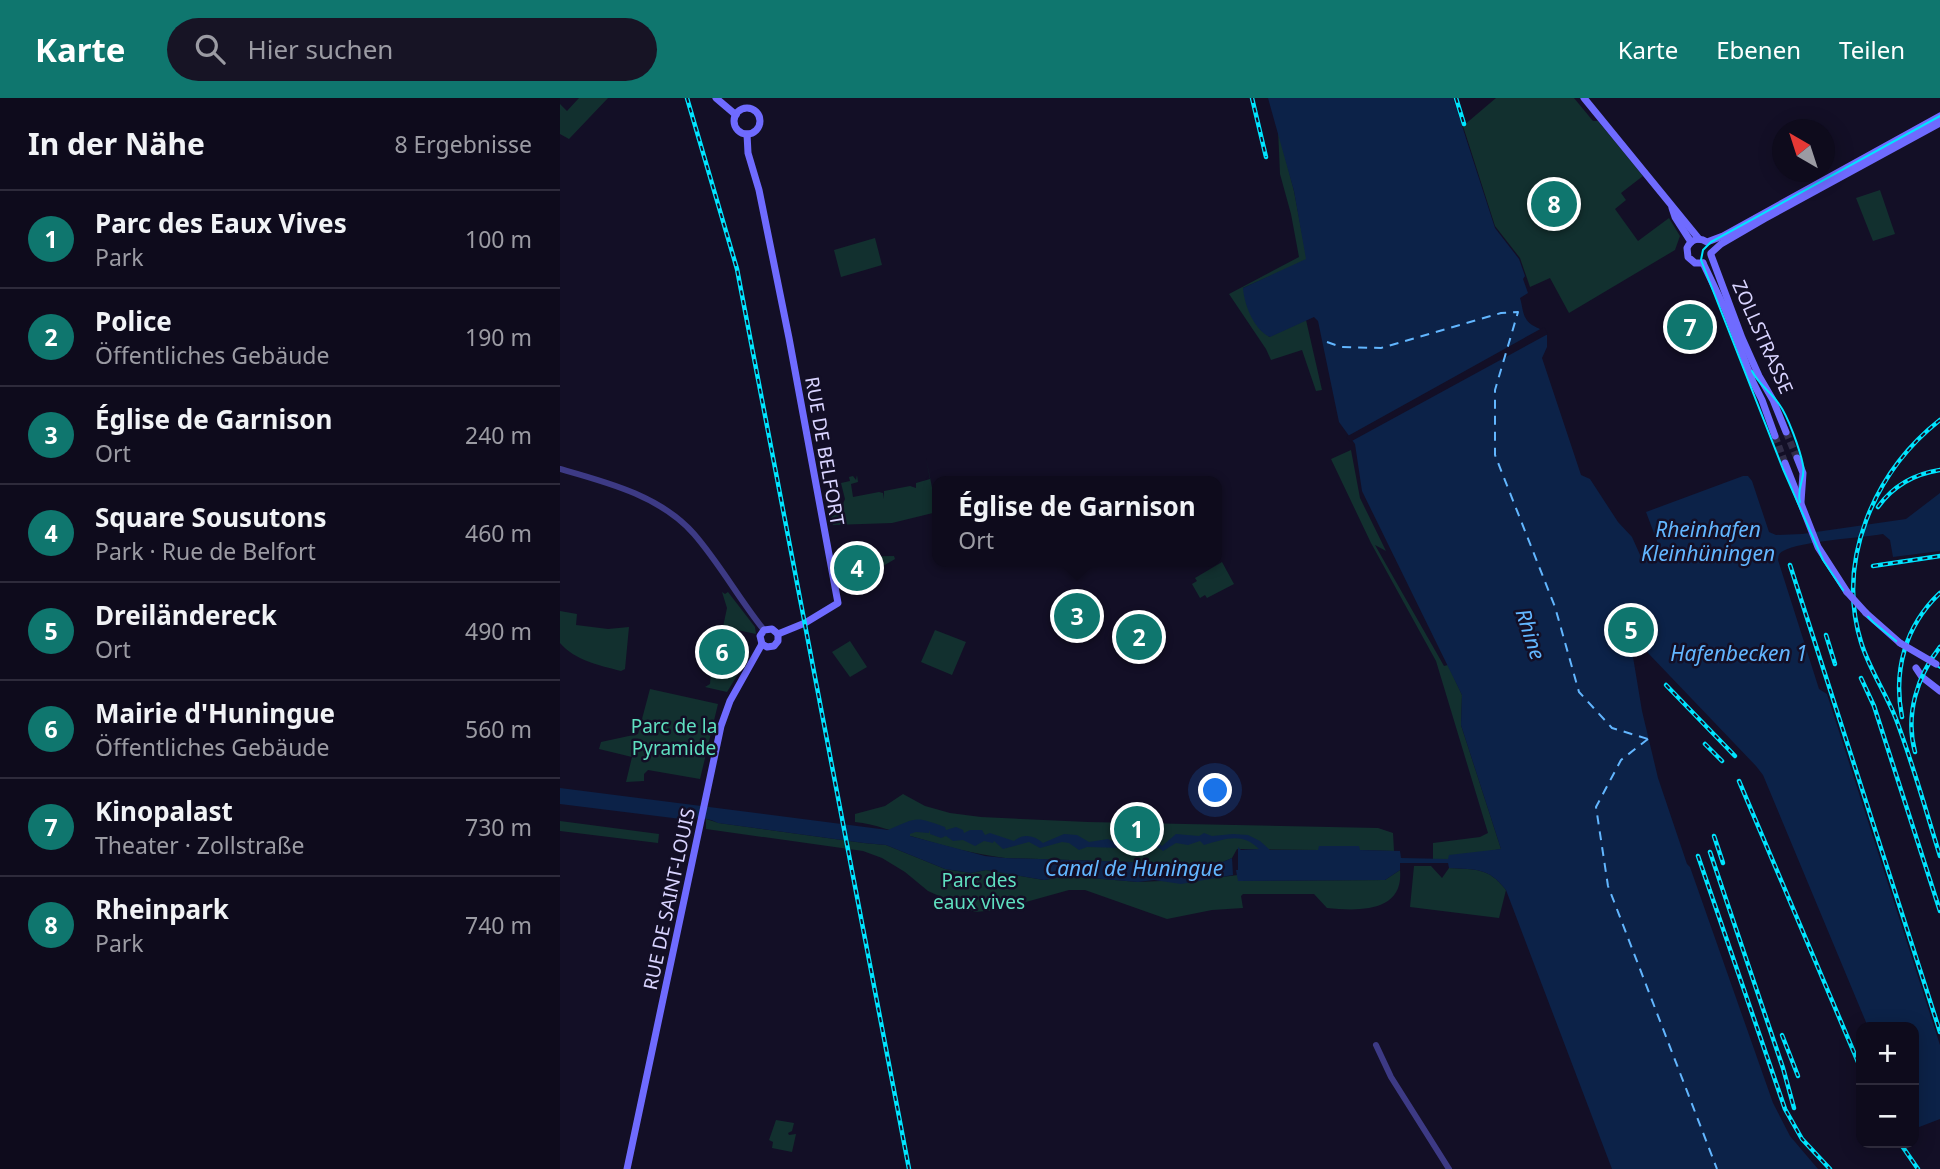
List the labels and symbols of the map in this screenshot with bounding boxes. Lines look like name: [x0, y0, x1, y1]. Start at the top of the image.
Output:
north arrow: [1772, 119, 1835, 182]
pin: 8: [1531, 178, 1577, 230]
street label: ZOLLSTRASSE: [1726, 276, 1800, 398]
pin: 7: [1667, 301, 1713, 353]
street label: RUE DE BELFORT: [799, 375, 851, 528]
water label: Rheinhafen Kleinhüningen: [1641, 515, 1775, 567]
pin: 4: [834, 542, 880, 594]
pin: 3: [1054, 590, 1100, 642]
pin: 5: [1608, 604, 1654, 656]
water label: Rhine: [1510, 605, 1552, 663]
pin: 2: [1116, 611, 1162, 663]
pin: 6: [699, 626, 745, 678]
water label: Hafenbecken 1: [1670, 639, 1808, 667]
park label: Parc de la Pyramide: [631, 713, 717, 761]
your location: [1198, 773, 1232, 807]
pin: 1: [1114, 803, 1160, 855]
street label: RUE DE SAINT-LOUIS: [637, 806, 701, 992]
water label: Canal de Huningue: [1045, 854, 1223, 882]
park label: Parc des eaux vives: [933, 867, 1025, 915]

